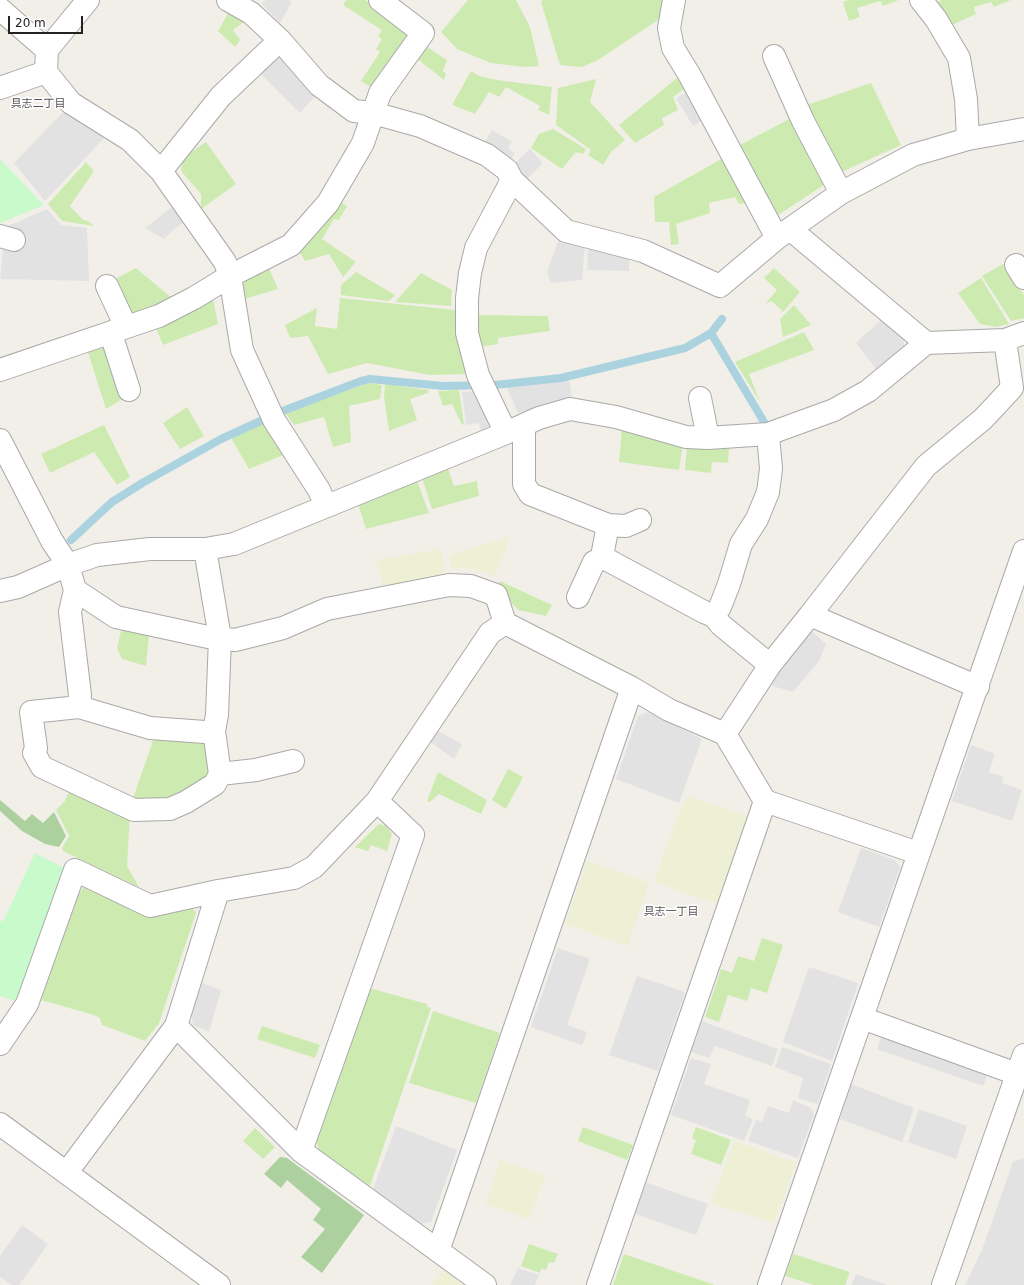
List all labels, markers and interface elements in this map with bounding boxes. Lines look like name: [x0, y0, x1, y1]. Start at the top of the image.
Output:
scale bar: [10, 8, 85, 34]
text: 20 m: [15, 16, 46, 30]
district label: 具志二丁目: [11, 97, 65, 111]
district label: 具志一丁目: [644, 905, 698, 919]

